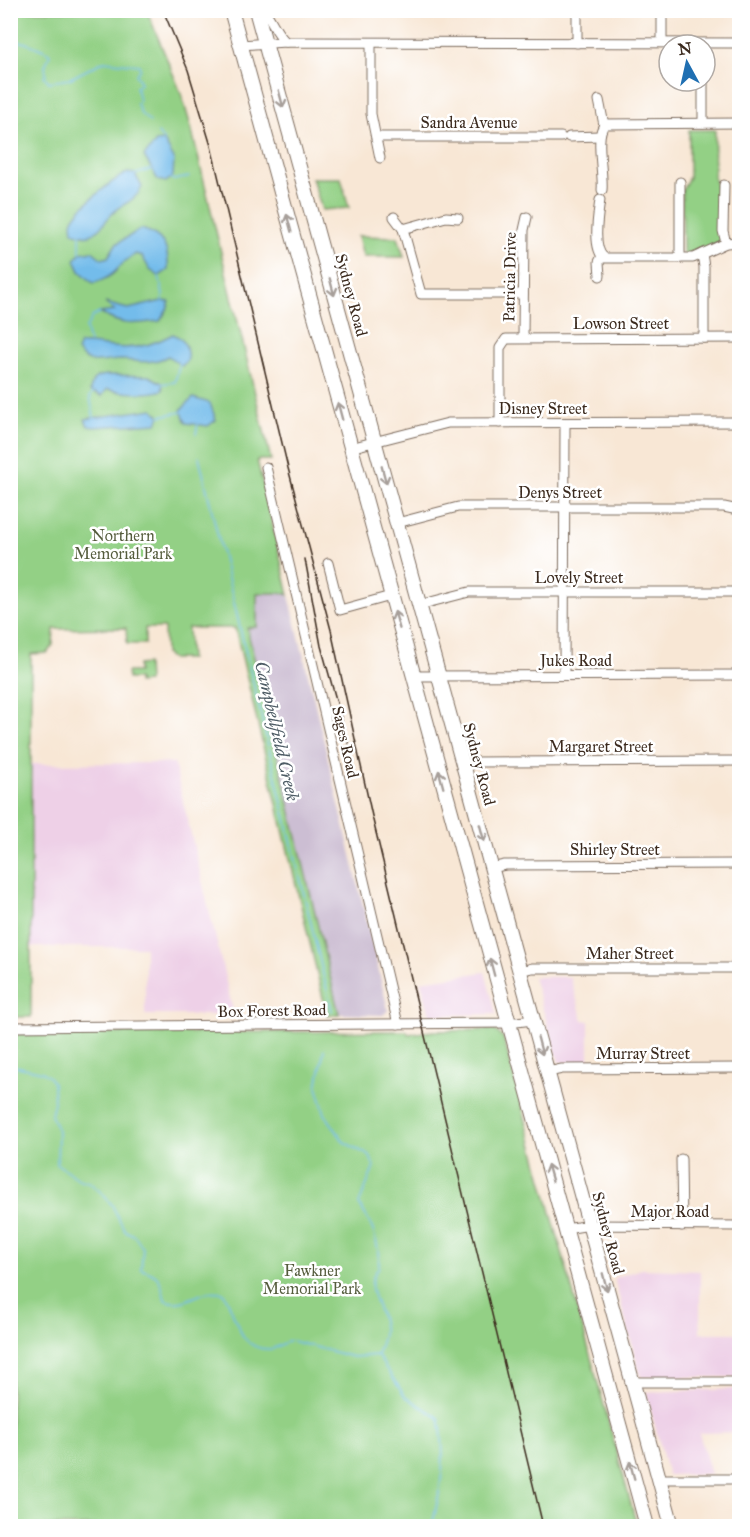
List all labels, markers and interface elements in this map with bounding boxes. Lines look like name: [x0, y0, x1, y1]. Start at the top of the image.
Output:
north arrow: [657, 33, 717, 93]
text: N: [677, 38, 693, 59]
one-way arrow: [275, 89, 287, 108]
street label: Sandra Avenue: [421, 113, 518, 132]
one-way arrow: [283, 214, 294, 233]
street label: Patricia Drive: [499, 232, 520, 322]
street label: Sydney Road: [331, 252, 372, 339]
one-way arrow: [327, 277, 338, 296]
street label: Lowson Street: [573, 314, 669, 333]
street label: Disney Street: [499, 399, 588, 418]
one-way arrow: [334, 402, 345, 421]
one-way arrow: [378, 465, 390, 484]
street label: Denys Street: [518, 483, 602, 502]
park label: Northern Memorial Park: [74, 526, 173, 563]
street label: Lovely Street: [535, 568, 624, 587]
one-way arrow: [391, 611, 403, 630]
street label: Jukes Road: [538, 651, 612, 671]
water label: Campbellfield Creek: [249, 659, 304, 803]
street label: Sages Road: [327, 704, 363, 780]
street label: Sydney Road: [459, 721, 500, 808]
street label: Margaret Street: [549, 737, 654, 757]
one-way arrow: [435, 770, 446, 789]
one-way arrow: [477, 823, 488, 842]
street label: Shirley Street: [570, 840, 660, 859]
street label: Maher Street: [586, 944, 674, 963]
one-way arrow: [486, 958, 498, 977]
street label: Box Forest Road: [217, 1000, 327, 1021]
one-way arrow: [535, 1036, 547, 1055]
street label: Murray Street: [596, 1044, 690, 1063]
one-way arrow: [544, 1164, 555, 1183]
street label: Sydney Road: [588, 1190, 629, 1277]
street label: Major Road: [631, 1202, 709, 1221]
park label: Fawkner Memorial Park: [263, 1261, 362, 1298]
one-way arrow: [600, 1272, 612, 1291]
one-way arrow: [626, 1461, 637, 1480]

